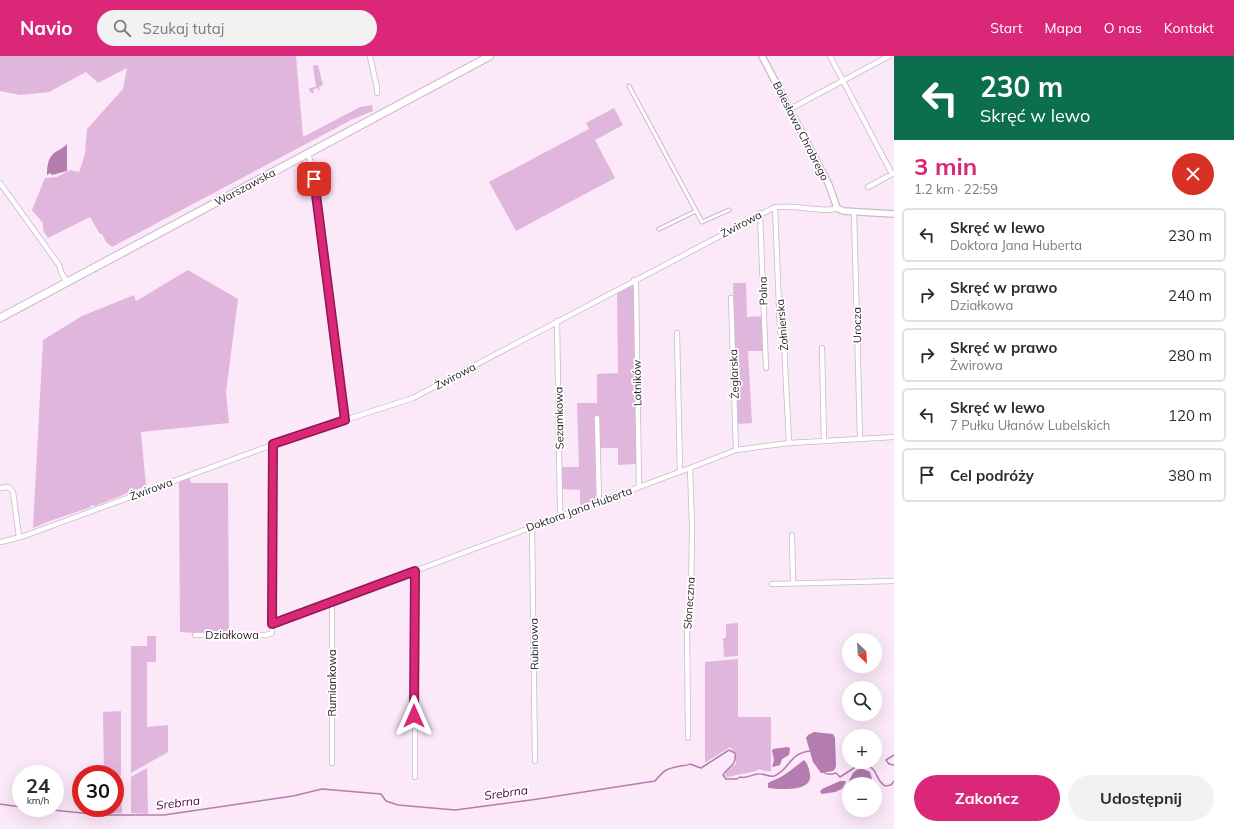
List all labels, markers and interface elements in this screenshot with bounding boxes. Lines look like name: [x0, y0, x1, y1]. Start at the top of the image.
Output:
search box: [97, 10, 377, 46]
text: Navio: [20, 16, 73, 40]
icon: search: [111, 17, 133, 39]
text: Szukaj tutaj: [143, 19, 224, 38]
text: Start: [990, 19, 1023, 37]
text: Mapa: [1045, 19, 1082, 37]
text: O nas: [1104, 19, 1142, 37]
text: Kontakt: [1164, 19, 1214, 37]
text: 230 m: [980, 69, 1063, 104]
icon: left: [914, 72, 966, 124]
street label: Bolesława Chrobrego: [770, 79, 832, 183]
text: Skręć w lewo: [980, 104, 1090, 127]
text: 3 min: [914, 151, 977, 181]
button: close: [1172, 153, 1214, 195]
pin: [297, 162, 331, 196]
street label: Warszawska: [212, 165, 278, 209]
icon: arrive: [303, 168, 325, 190]
text: 1.2 km · 22:59: [914, 181, 998, 197]
street label: Żwirowa: [718, 207, 764, 241]
text: Skręć w lewo: [950, 218, 1045, 237]
icon: left: [916, 224, 938, 246]
text: 230 m: [1168, 226, 1212, 245]
text: Doktora Jana Huberta: [950, 237, 1082, 253]
street label: Polna: [756, 276, 770, 306]
text: Skręć w prawo: [950, 278, 1057, 297]
icon: right: [916, 284, 938, 306]
text: 240 m: [1168, 286, 1212, 305]
text: Działkowa: [950, 297, 1013, 313]
street label: Żołnierska: [773, 299, 791, 351]
street label: Urocza: [850, 307, 864, 343]
text: Skręć w prawo: [950, 338, 1057, 357]
icon: right: [916, 344, 938, 366]
text: 280 m: [1168, 346, 1212, 365]
street label: Żeglarska: [726, 349, 742, 399]
text: Żwirowa: [950, 357, 1003, 373]
street label: Żwirowa: [432, 359, 478, 393]
street label: Lotników: [630, 359, 644, 406]
street label: Sezamkowa: [551, 387, 567, 449]
text: Skręć w lewo: [950, 398, 1045, 417]
icon: left: [916, 404, 938, 426]
text: 120 m: [1168, 406, 1212, 425]
text: 7 Pułku Ułanów Lubelskich: [950, 417, 1111, 433]
icon: arrive: [916, 464, 938, 486]
text: Cel podróży: [950, 466, 1034, 485]
text: 380 m: [1168, 466, 1212, 485]
street label: Żwirowa: [128, 475, 174, 503]
street label: Doktora Jana Huberta: [524, 483, 634, 535]
street label: Słoneczna: [680, 576, 698, 630]
street label: Rubinowa: [527, 618, 541, 670]
street label: Działkowa: [205, 628, 259, 642]
north arrow: [842, 633, 882, 673]
map controls: [842, 633, 882, 817]
street label: Rumiankowa: [325, 649, 339, 717]
button: search: [842, 681, 882, 721]
position arrow: [393, 695, 435, 737]
button: +: [842, 729, 882, 769]
speed limit sign: 30: [72, 765, 124, 817]
text: 24: [26, 773, 50, 798]
button: Zakończ: [914, 775, 1060, 821]
button: Udostępnij: [1068, 775, 1214, 821]
button: −: [842, 777, 882, 817]
water label: Srebrna: [483, 782, 529, 803]
water label: Srebrna: [155, 792, 201, 813]
text: km/h: [27, 794, 49, 807]

